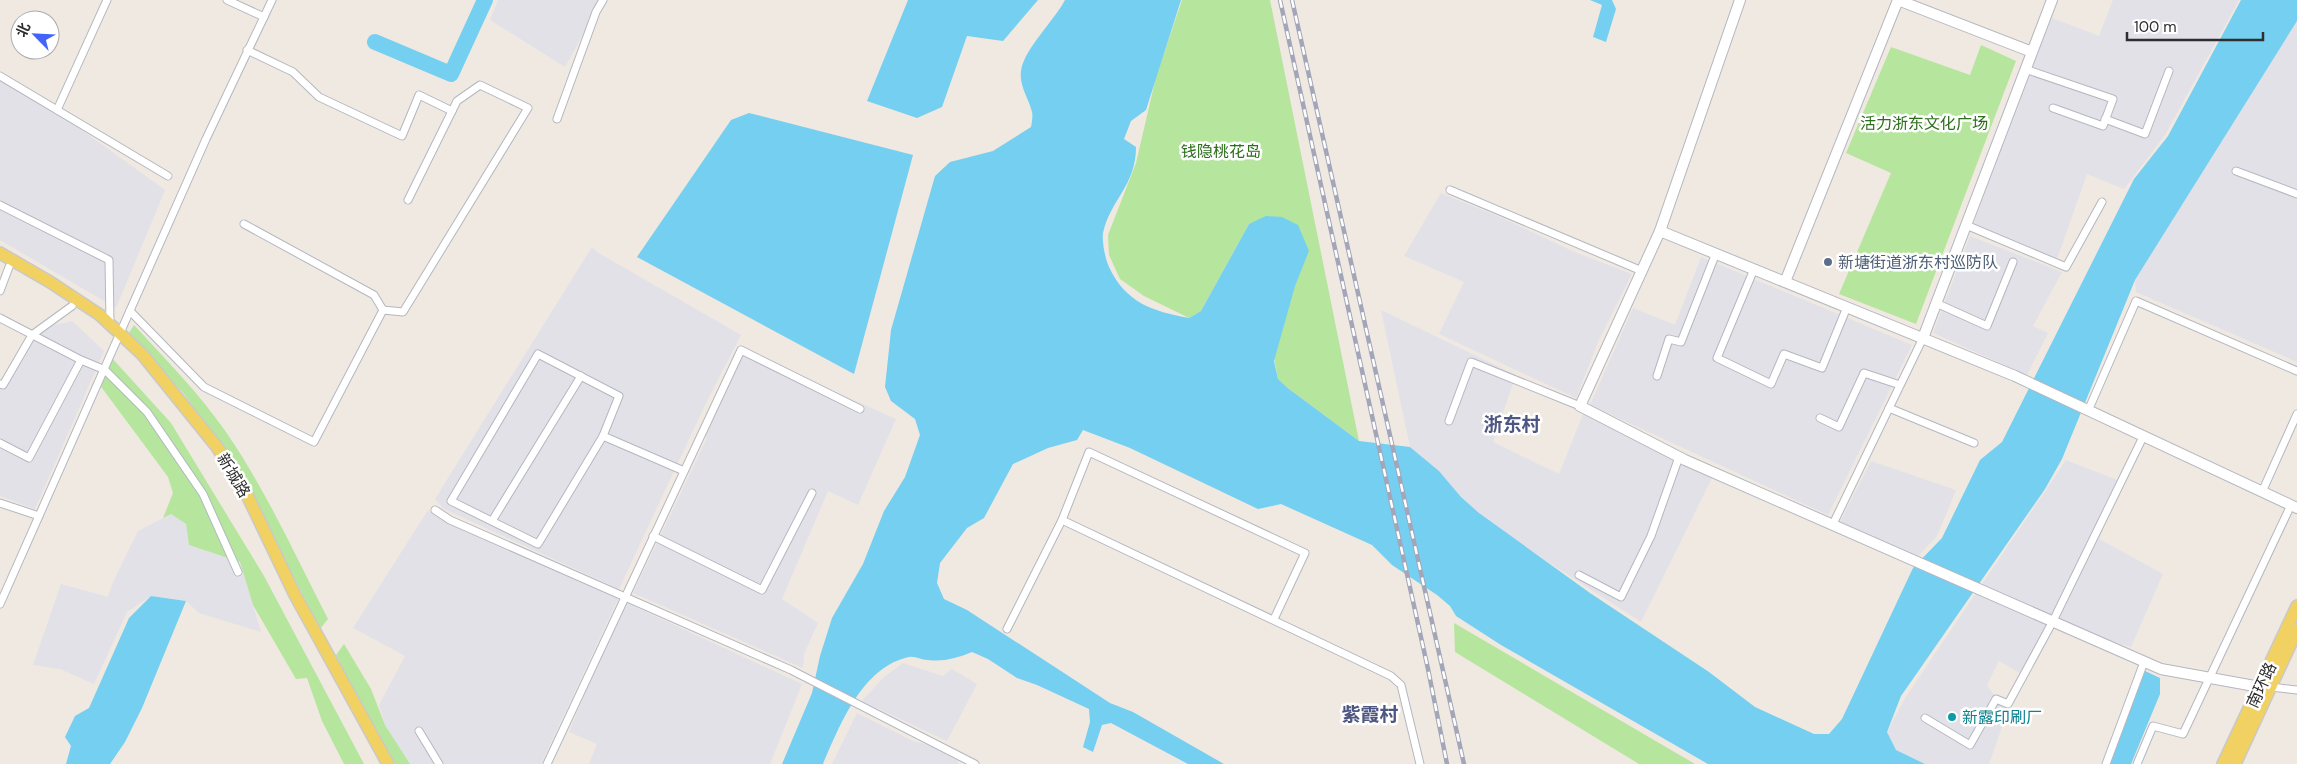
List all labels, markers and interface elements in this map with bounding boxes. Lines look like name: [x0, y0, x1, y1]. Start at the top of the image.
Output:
north arrow: [10, 10, 60, 60]
scale bar: [2127, 10, 2263, 42]
text: 100 m: [2134, 17, 2177, 37]
text: 北: [12, 20, 34, 40]
park label: 活力浙东文化广场: [1860, 113, 1988, 134]
park label: 钱隐桃花岛: [1181, 141, 1261, 162]
place label: 新塘街道浙东村巡防队: [1838, 252, 1998, 273]
marker: 新塘街道浙东村巡防队: [1822, 256, 1834, 268]
district label: 浙东村: [1483, 412, 1541, 437]
street label: 新城路: [212, 449, 255, 501]
street label: 南环路: [2242, 659, 2281, 711]
district label: 紫霞村: [1341, 702, 1399, 727]
place label: 新露印刷厂: [1962, 707, 2042, 728]
marker: 新露印刷厂: [1946, 711, 1958, 723]

